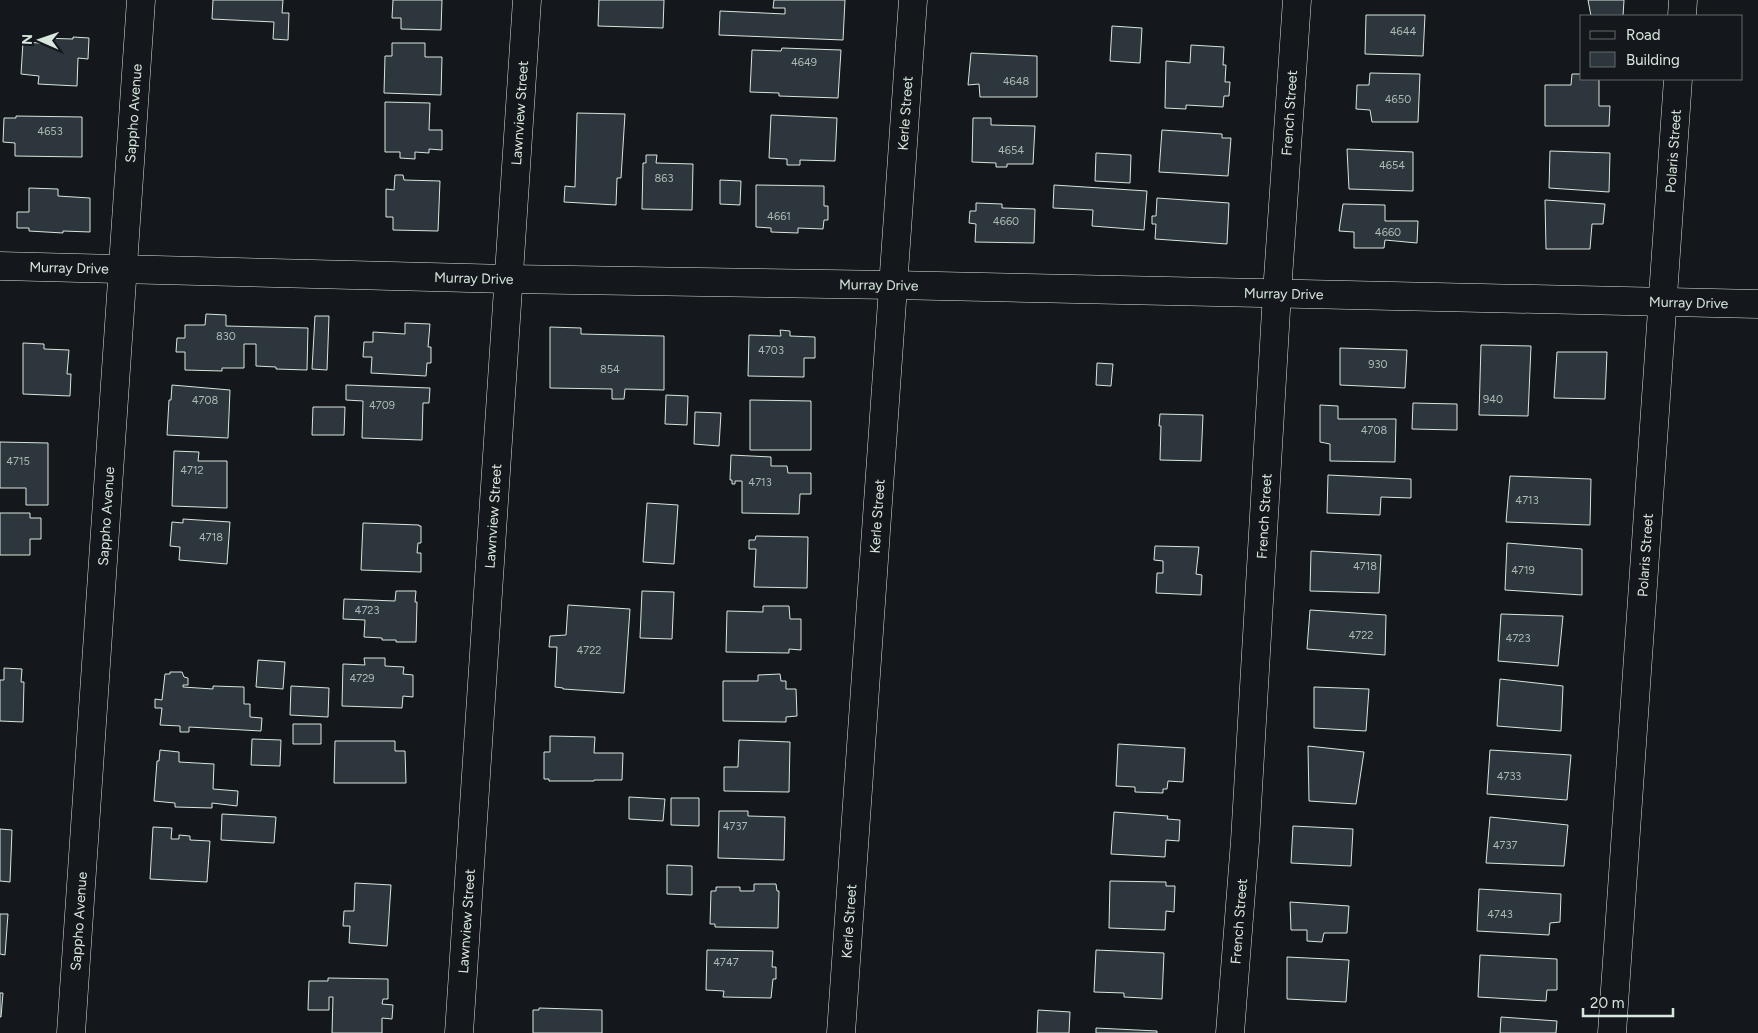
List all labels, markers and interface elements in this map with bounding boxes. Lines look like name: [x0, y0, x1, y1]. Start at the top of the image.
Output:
north arrow: [15, 15, 65, 65]
legend: [1580, 15, 1743, 80]
house number: 4644: [1390, 25, 1417, 38]
text: Road: [1626, 26, 1661, 44]
text: N: [19, 34, 36, 45]
text: Building: [1626, 51, 1680, 69]
house number: 4649: [791, 56, 817, 69]
street label: Lawnview Street: [508, 60, 531, 166]
street label: Sappho Avenue: [122, 63, 145, 163]
street label: French Street: [1278, 70, 1301, 156]
house number: 4648: [1003, 75, 1030, 88]
street label: Kerle Street: [894, 76, 916, 151]
house number: 4650: [1385, 93, 1411, 106]
street label: Polaris Street: [1662, 109, 1684, 193]
house number: 4653: [37, 125, 63, 138]
house number: 4654: [998, 144, 1024, 157]
house number: 4654: [1379, 159, 1405, 172]
house number: 863: [655, 172, 673, 185]
house number: 4661: [767, 210, 791, 223]
house number: 4660: [993, 215, 1019, 228]
house number: 4660: [1375, 226, 1401, 239]
street label: Murray Drive: [29, 258, 109, 277]
street label: Murray Drive: [434, 269, 514, 288]
street label: Murray Drive: [839, 276, 919, 294]
street label: Murray Drive: [1244, 284, 1324, 303]
street label: Murray Drive: [1649, 293, 1729, 312]
house number: 830: [216, 330, 236, 343]
house number: 4703: [758, 344, 784, 357]
house number: 930: [1368, 358, 1388, 371]
house number: 854: [600, 363, 620, 376]
house number: 940: [1483, 393, 1503, 406]
house number: 4708: [192, 394, 219, 407]
house number: 4709: [369, 399, 395, 412]
house number: 4708: [1361, 424, 1388, 437]
house number: 4715: [6, 455, 30, 468]
street label: Lawnview Street: [481, 463, 505, 569]
house number: 4712: [180, 464, 204, 477]
street label: Sappho Avenue: [94, 466, 118, 566]
street label: French Street: [1253, 473, 1275, 559]
house number: 4713: [748, 476, 772, 489]
street label: Kerle Street: [866, 479, 888, 554]
house number: 4713: [1515, 494, 1539, 507]
street label: Polaris Street: [1634, 513, 1656, 597]
house number: 4718: [199, 531, 223, 544]
house number: 4718: [1353, 560, 1377, 573]
house number: 4719: [1511, 564, 1535, 577]
house number: 4723: [355, 604, 379, 617]
house number: 4722: [1348, 629, 1374, 642]
house number: 4723: [1506, 632, 1530, 645]
house number: 4722: [576, 644, 602, 657]
house number: 4729: [349, 672, 375, 685]
house number: 4733: [1497, 770, 1521, 783]
house number: 4737: [723, 820, 747, 833]
house number: 4737: [1493, 839, 1517, 852]
street label: Lawnview Street: [454, 868, 478, 974]
street label: Sappho Avenue: [67, 871, 90, 971]
street label: French Street: [1227, 878, 1251, 965]
street label: Kerle Street: [838, 884, 860, 959]
house number: 4743: [1487, 908, 1513, 921]
house number: 4747: [713, 956, 739, 969]
scale bar: [1583, 986, 1673, 1018]
text: 20 m: [1590, 994, 1624, 1012]

